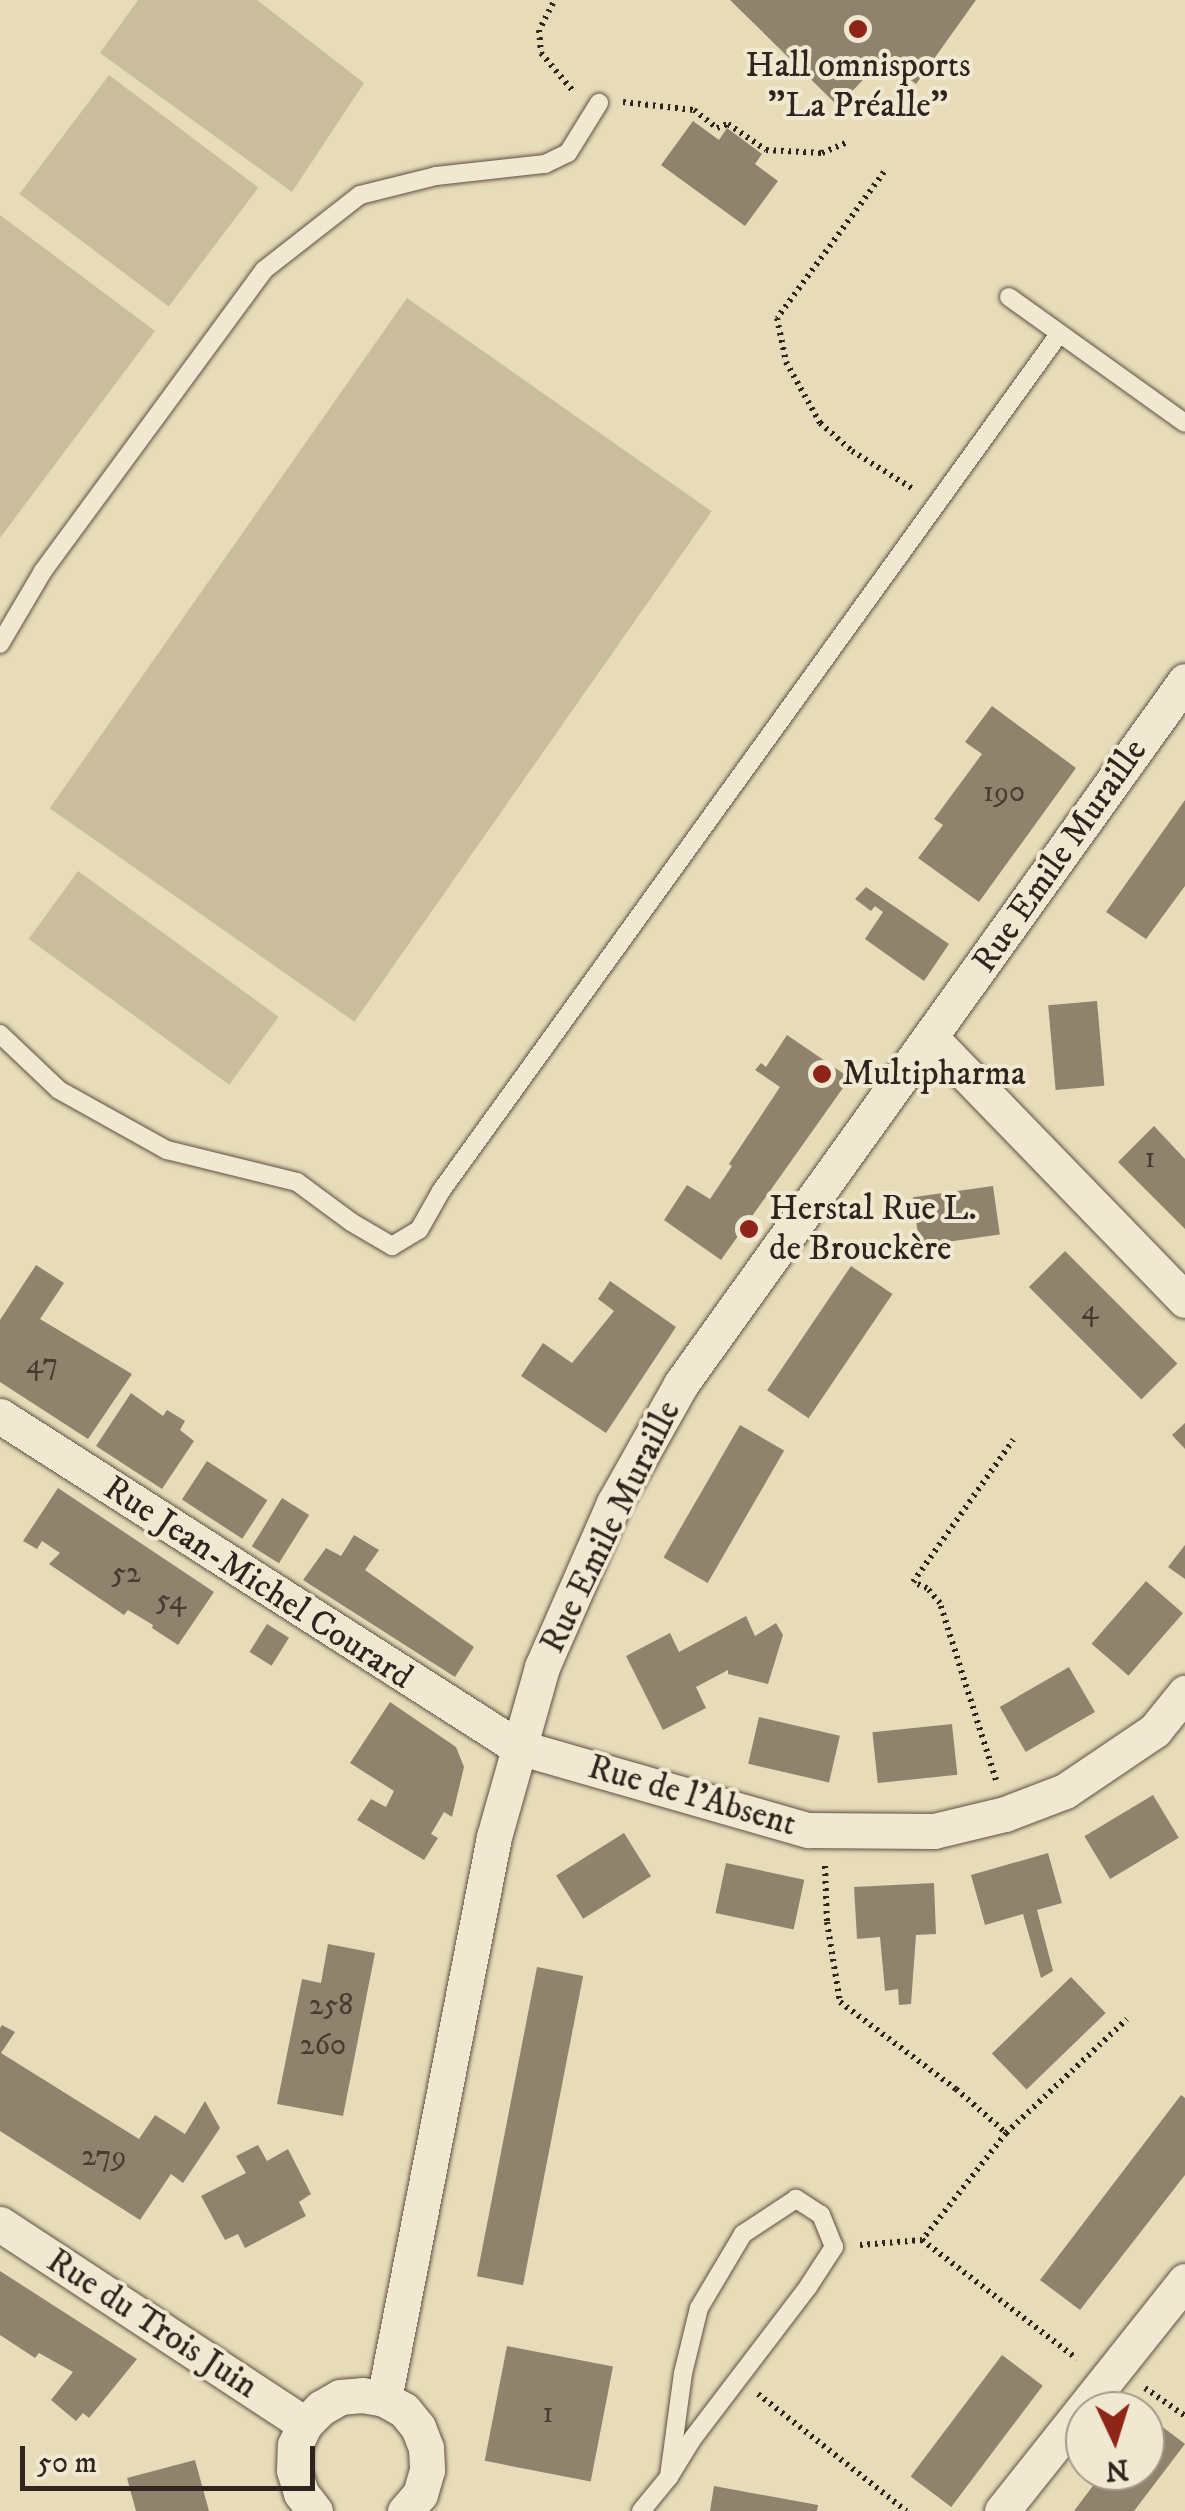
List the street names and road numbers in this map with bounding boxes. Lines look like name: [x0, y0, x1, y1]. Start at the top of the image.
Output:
street label: Rue Emile Muraille: [964, 731, 1156, 981]
street label: Rue Emile Muraille: [532, 1394, 690, 1660]
street label: Rue Jean-Michel Courard: [96, 1467, 420, 1699]
street label: Rue de l'Absent: [583, 1746, 801, 1846]
street label: Rue du Trois Juin: [39, 2240, 265, 2408]

